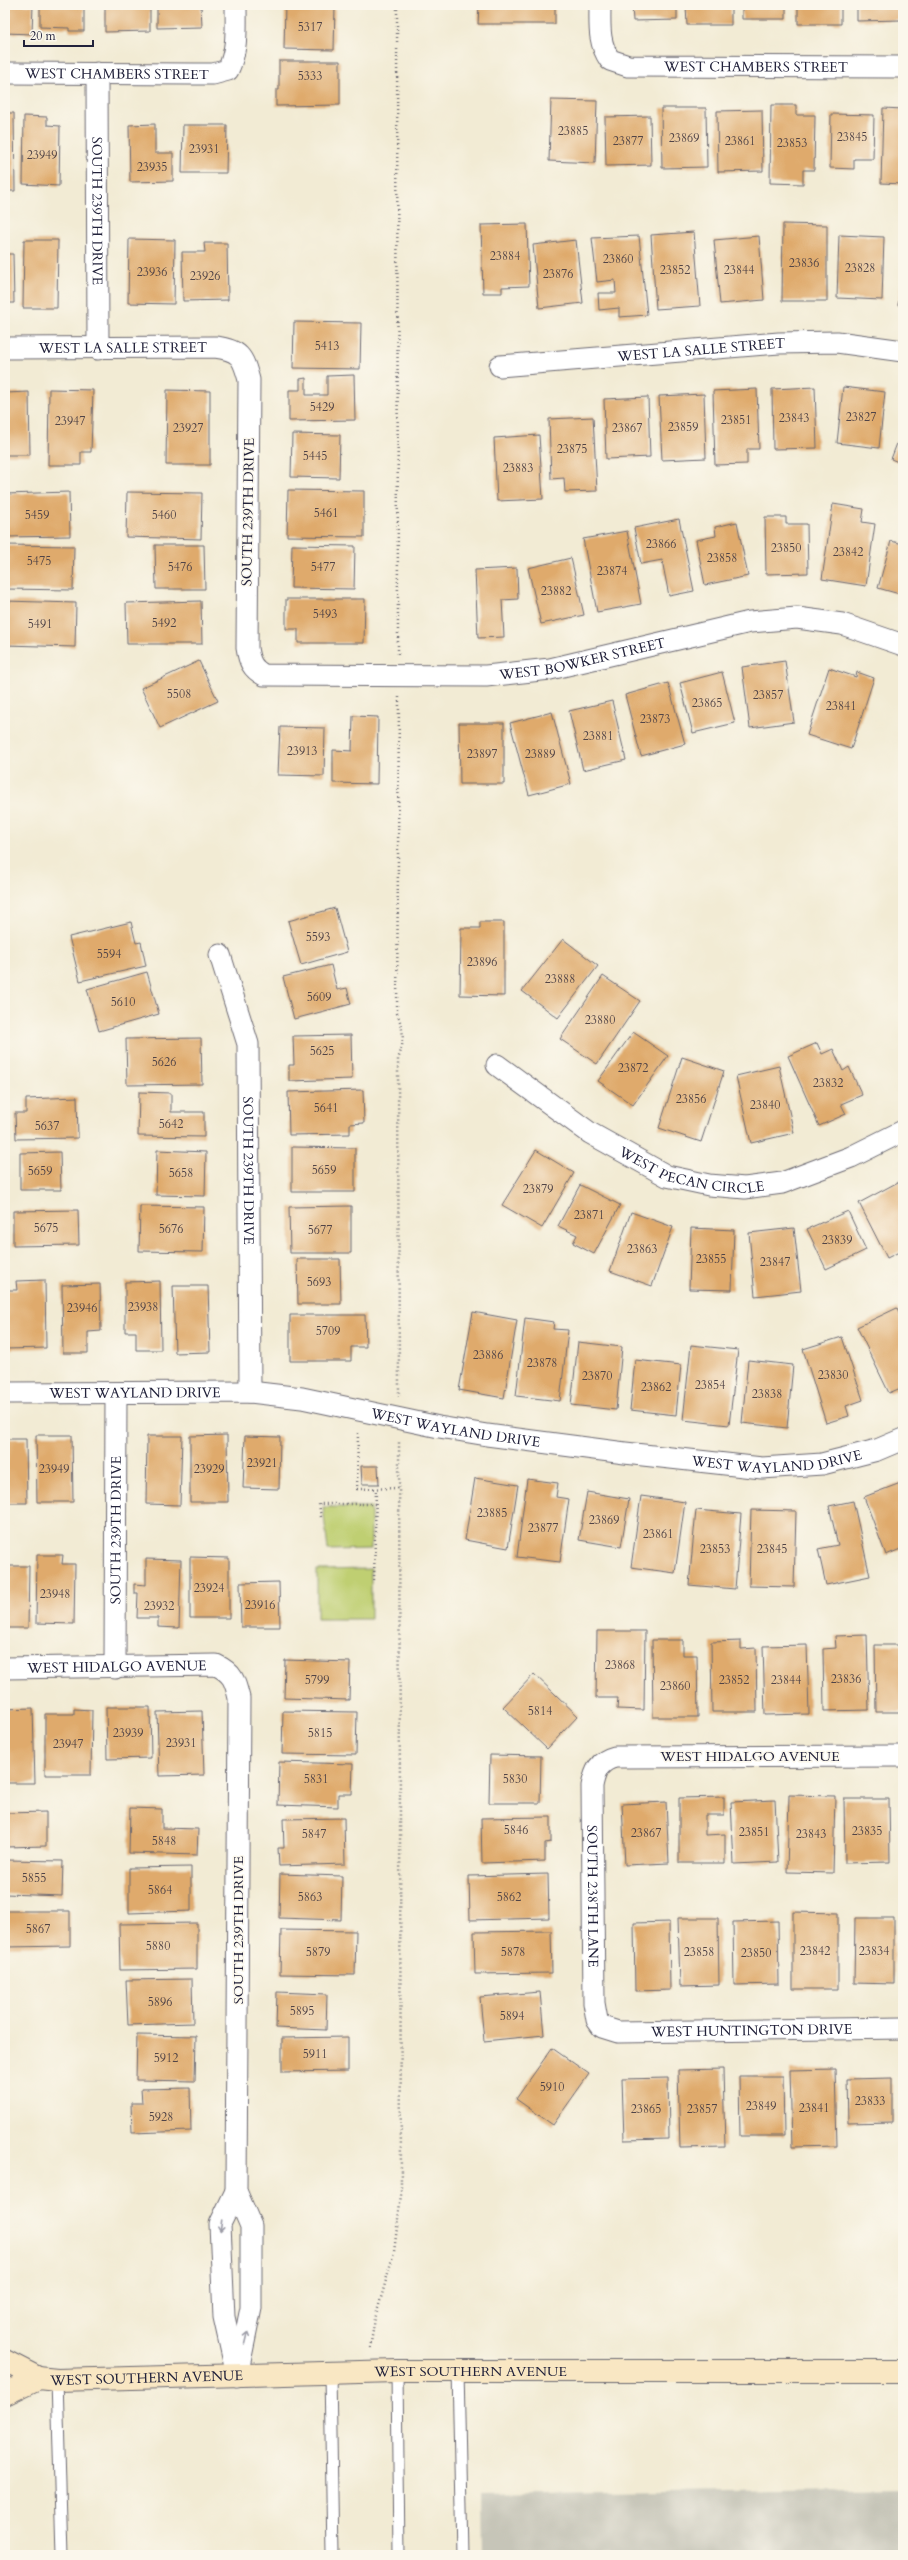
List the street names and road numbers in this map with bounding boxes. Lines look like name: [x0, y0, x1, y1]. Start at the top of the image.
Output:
street label: WEST CHAMBERS STREET: [663, 57, 848, 76]
street label: WEST CHAMBERS STREET: [24, 64, 209, 84]
street label: SOUTH 239TH DRIVE: [88, 137, 107, 286]
street label: WEST LA SALLE STREET: [616, 333, 785, 366]
street label: WEST LA SALLE STREET: [38, 338, 207, 357]
street label: SOUTH 239TH DRIVE: [237, 437, 259, 586]
street label: WEST BOWKER STREET: [497, 633, 667, 684]
street label: SOUTH 239TH DRIVE: [239, 1096, 259, 1245]
street label: WEST PECAN CIRCLE: [615, 1141, 766, 1198]
street label: WEST WAYLAND DRIVE: [48, 1383, 221, 1402]
street label: WEST WAYLAND DRIVE: [368, 1403, 542, 1451]
street label: WEST WAYLAND DRIVE: [690, 1445, 864, 1477]
street label: SOUTH 239TH DRIVE: [106, 1455, 125, 1604]
street label: WEST HIDALGO AVENUE: [26, 1656, 207, 1677]
street label: WEST HIDALGO AVENUE: [659, 1747, 840, 1766]
street label: SOUTH 238TH LANE: [583, 1825, 603, 1968]
street label: SOUTH 239TH DRIVE: [229, 1855, 248, 2004]
street label: WEST HUNTINGTON DRIVE: [650, 2019, 853, 2041]
street label: WEST SOUTHERN AVENUE: [373, 2361, 567, 2381]
street label: WEST SOUTHERN AVENUE: [49, 2366, 244, 2390]

